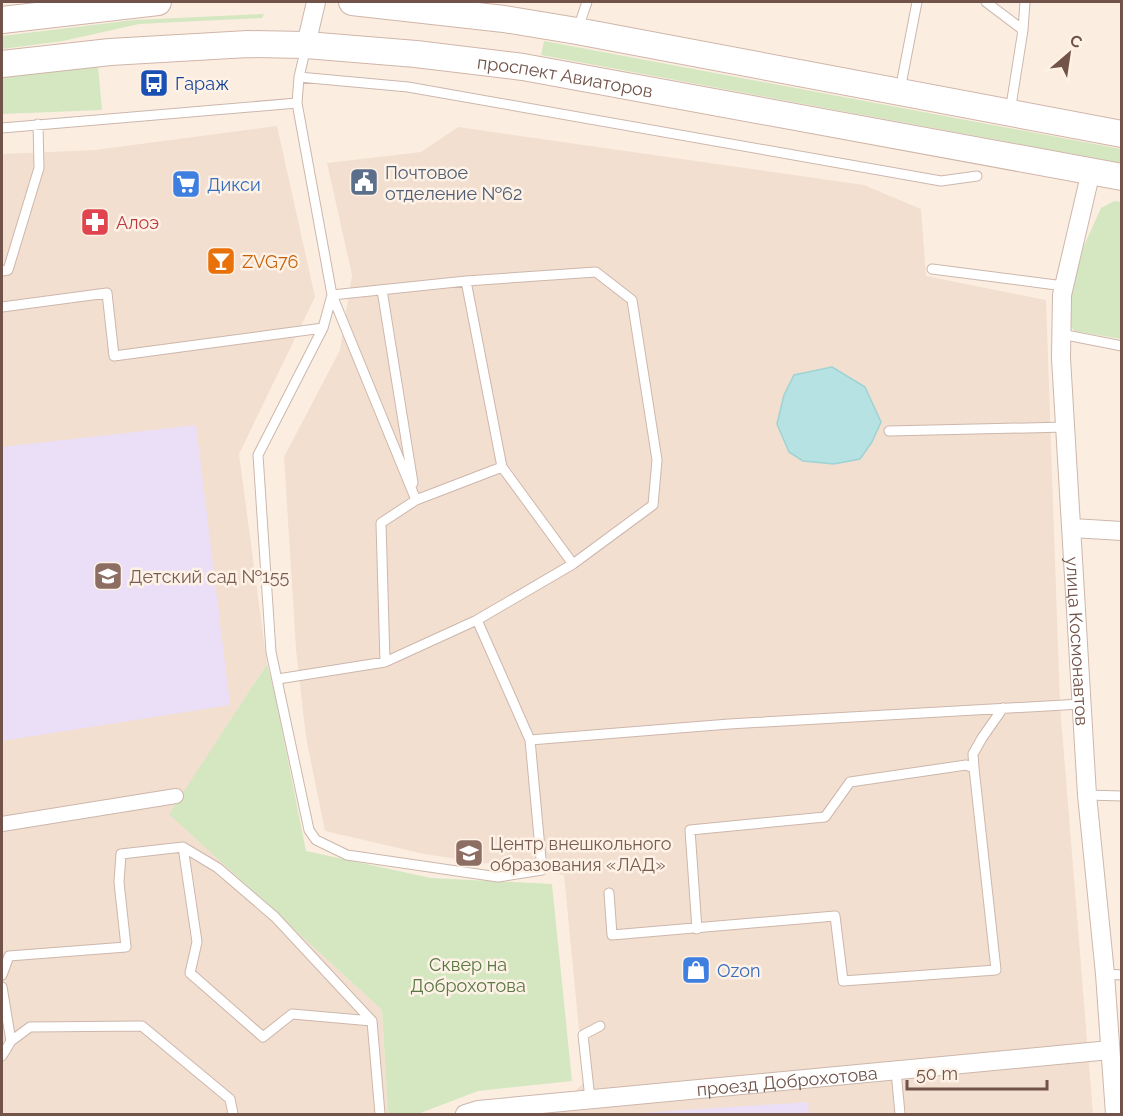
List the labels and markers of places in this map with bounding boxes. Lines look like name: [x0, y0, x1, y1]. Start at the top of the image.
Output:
bus stop icon: Гараж: [138, 67, 170, 99]
place label: Гараж: [175, 73, 229, 94]
place label: Почтовое отделение №62: [385, 162, 522, 204]
public building icon: Почтовое отделение №62: [348, 166, 380, 198]
supermarket icon: Дикси: [170, 168, 202, 200]
place label: Дикси: [207, 174, 261, 195]
pharmacy icon: Алоэ: [79, 206, 111, 238]
place label: Алоэ: [116, 212, 159, 233]
bar icon: ZVG76: [205, 245, 237, 277]
place label: ZVG76: [242, 251, 299, 272]
school or university icon: Детский сад №155: [92, 560, 124, 592]
place label: Детский сад №155: [129, 566, 290, 587]
place label: Центр внешкольного образования «ЛАД»: [490, 833, 672, 875]
school or university icon: Центр внешкольного образования «ЛАД»: [453, 837, 485, 869]
shop icon: Ozon: [680, 954, 712, 986]
place label: Ozon: [717, 960, 760, 981]

